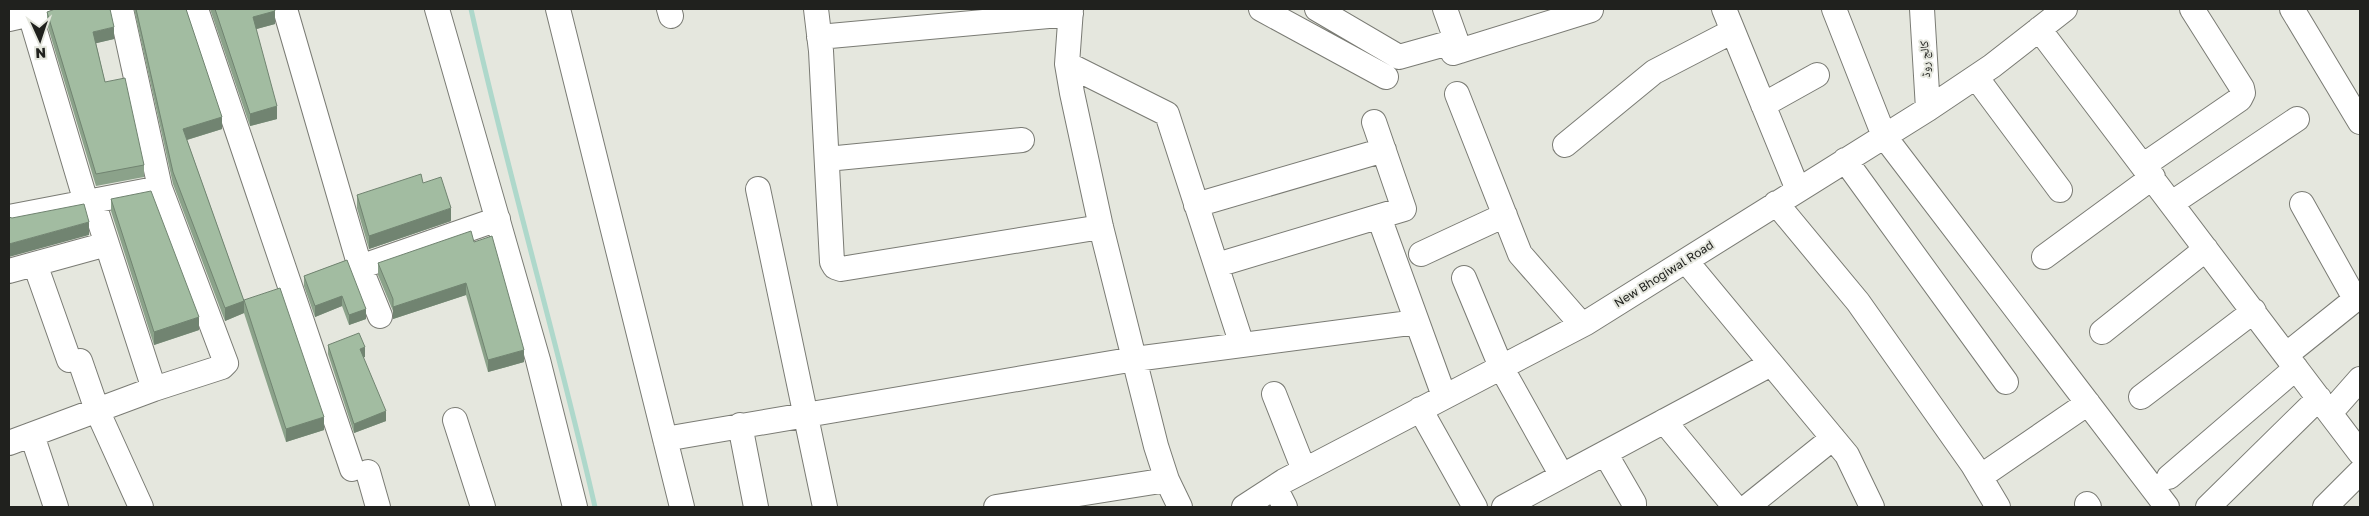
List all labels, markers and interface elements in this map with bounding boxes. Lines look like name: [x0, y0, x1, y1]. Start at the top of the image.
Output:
north arrow: [15, 15, 65, 65]
street label: کالج روڈ: [1916, 40, 1933, 78]
text: N: [35, 45, 46, 62]
street label: New Bhogiwal Road: [1611, 237, 1716, 310]

